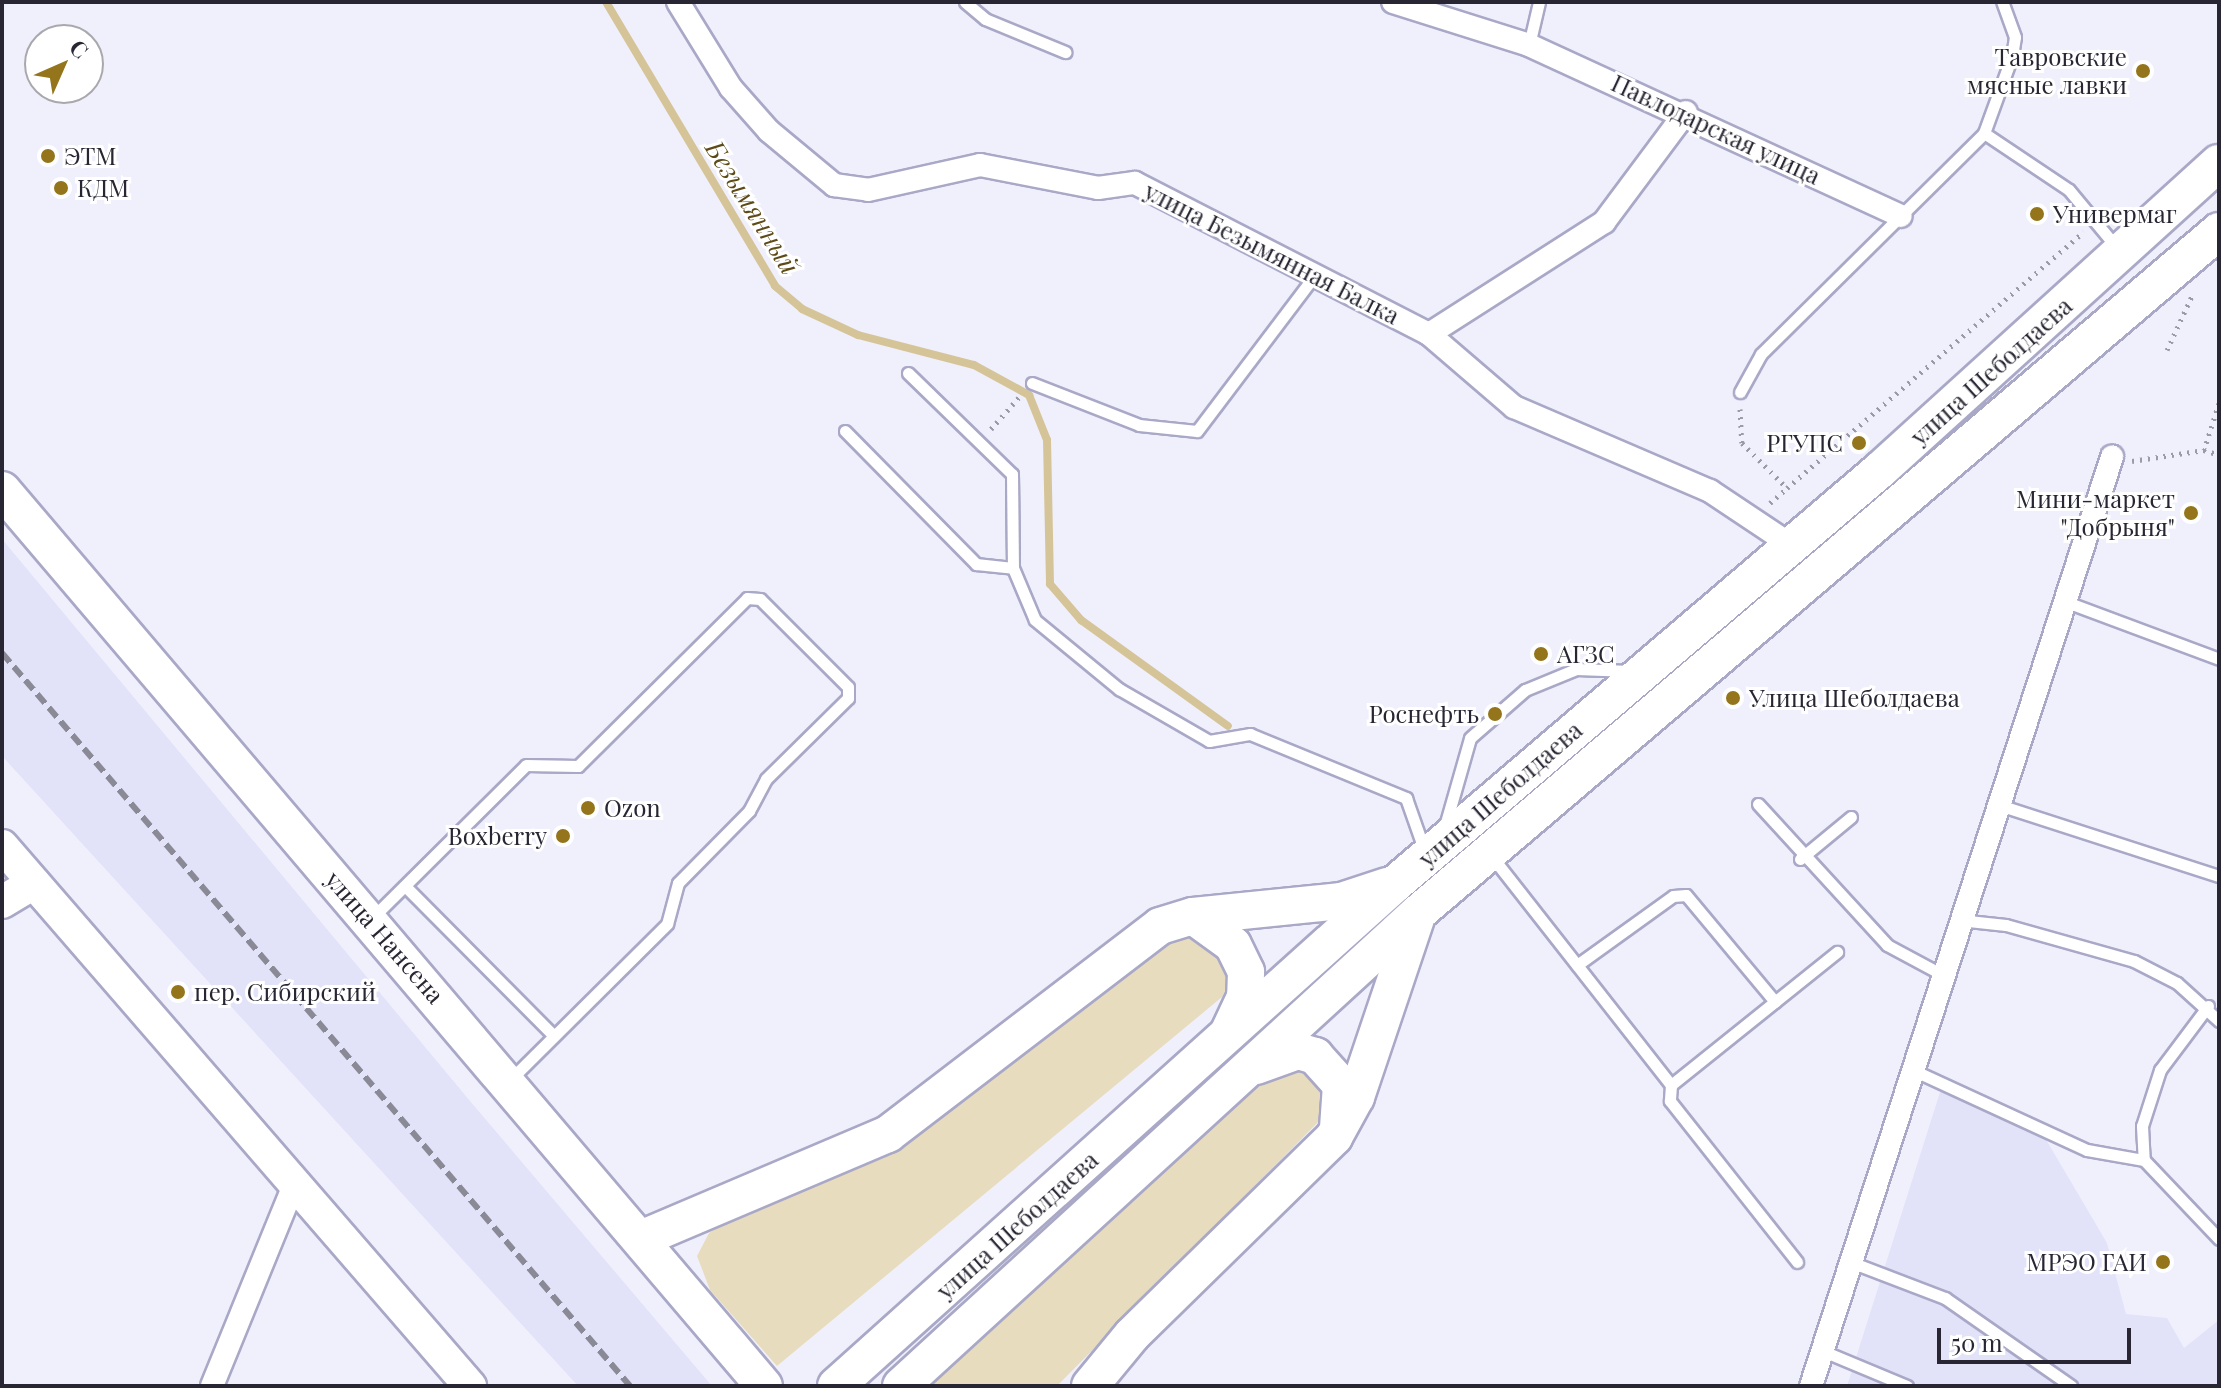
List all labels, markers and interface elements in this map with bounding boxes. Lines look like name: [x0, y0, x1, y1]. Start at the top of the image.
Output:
north arrow: [24, 24, 104, 104]
text: С: [63, 32, 96, 65]
place label: Тавровские мясные лавки: [1967, 43, 2127, 99]
marker: Тавровские мясные лавки: [2134, 62, 2152, 80]
street label: Павлодарская улица: [1607, 68, 1825, 190]
water label: Безымянный: [700, 134, 806, 280]
place label: ЭТМ: [64, 142, 116, 170]
marker: ЭТМ: [39, 147, 57, 165]
place label: КДМ: [77, 174, 129, 202]
street label: улица Безымянная Балка: [1140, 176, 1404, 330]
marker: КДМ: [52, 179, 70, 197]
place label: Универмаг: [2053, 200, 2177, 228]
marker: Универмаг: [2028, 205, 2046, 223]
street label: улица Шеболдаева: [1905, 291, 2077, 451]
place label: РГУПС: [1766, 429, 1843, 457]
marker: РГУПС: [1850, 434, 1868, 452]
place label: Мини-маркет "Добрыня": [2016, 485, 2175, 541]
marker: Мини-маркет "Добрыня": [2182, 504, 2200, 522]
place label: АГЗС: [1557, 640, 1614, 668]
marker: АГЗС: [1532, 645, 1550, 663]
place label: Улица Шеболдаева: [1749, 684, 1960, 712]
marker: Улица Шеболдаева: [1724, 689, 1742, 707]
place label: Роснефть: [1369, 700, 1479, 728]
marker: Роснефть: [1486, 705, 1504, 723]
street label: улица Шеболдаева: [1412, 715, 1588, 873]
place label: Ozon: [604, 794, 661, 822]
marker: Ozon: [579, 799, 597, 817]
place label: Boxberry: [448, 822, 547, 850]
marker: Boxberry: [554, 827, 572, 845]
street label: улица Нансена: [320, 865, 450, 1009]
place label: пер. Сибирский: [194, 978, 376, 1006]
marker: пер. Сибирский: [169, 983, 187, 1001]
street label: улица Шеболдаева: [931, 1145, 1103, 1305]
place label: МРЭО ГАИ: [2027, 1248, 2147, 1276]
marker: МРЭО ГАИ: [2154, 1253, 2172, 1271]
scale bar: [1941, 1312, 2135, 1362]
text: 50 m: [1951, 1326, 2003, 1358]

